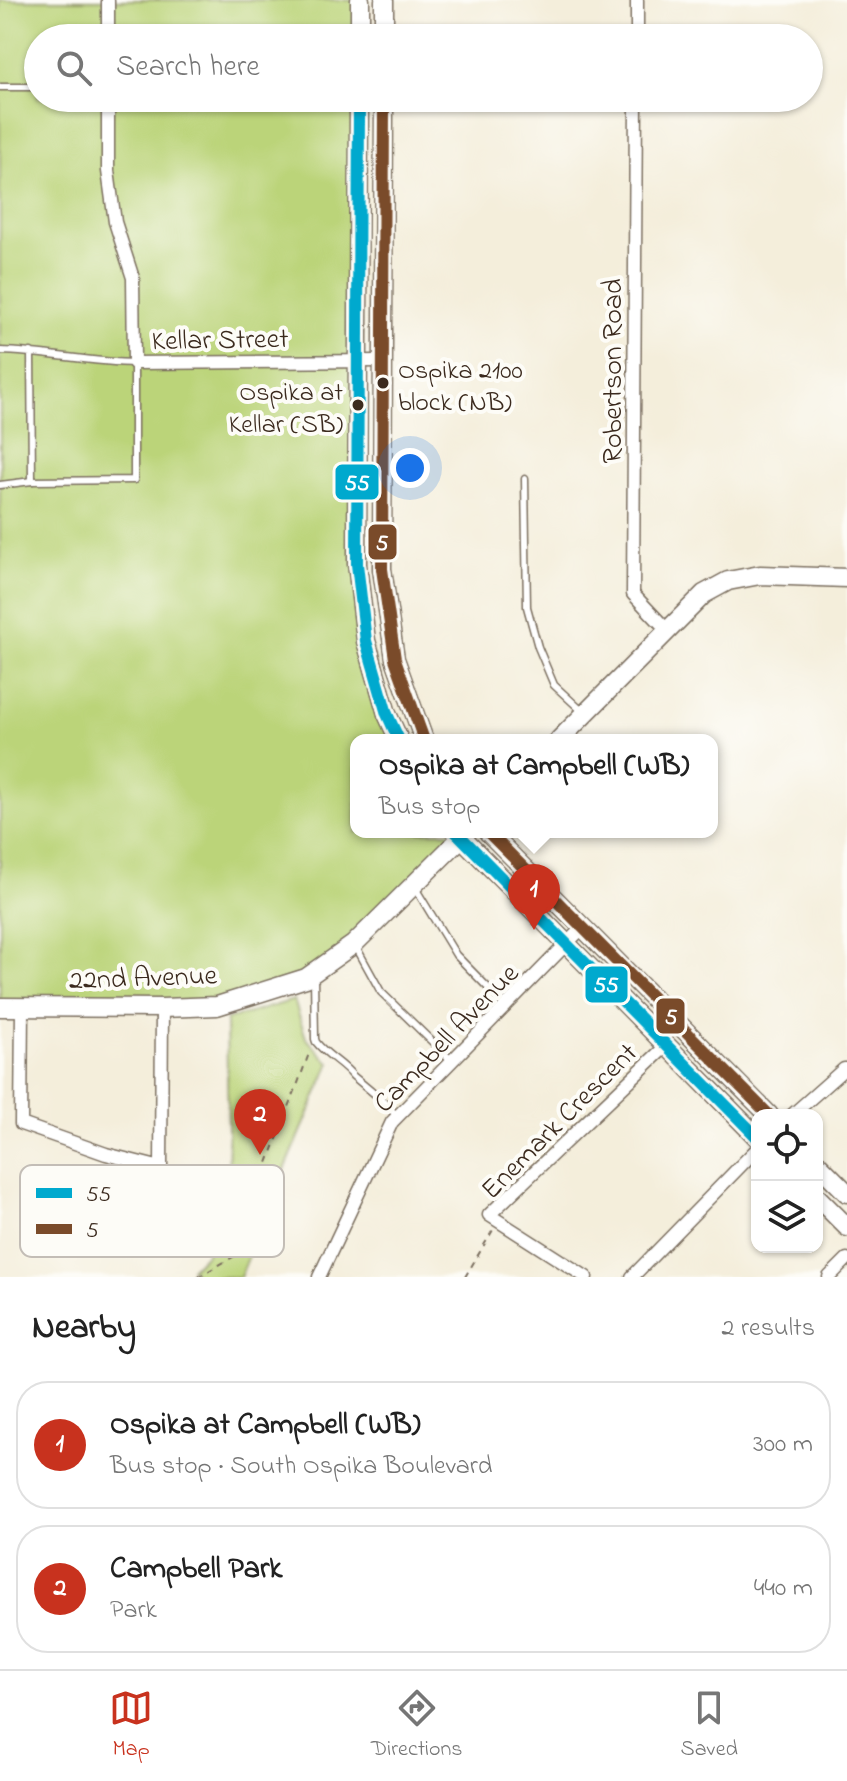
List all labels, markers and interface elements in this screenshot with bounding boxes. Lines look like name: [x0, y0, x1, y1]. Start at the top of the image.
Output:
search box: [24, 24, 823, 112]
icon: search: [52, 46, 96, 90]
text: Search here: [116, 46, 260, 90]
street label: Robertson Road: [594, 278, 635, 464]
street label: Kellar Street: [151, 320, 289, 363]
place label: Ospika 2100 block (NB): [398, 353, 523, 423]
place label: Ospika at Kellar (SB): [229, 375, 343, 445]
marker: Ospika 2100 block (NB): [375, 375, 391, 391]
marker: Ospika at Kellar (SB): [350, 397, 366, 413]
your location: [390, 448, 430, 488]
line badge: 55: [334, 463, 380, 501]
text: 55: [344, 469, 370, 501]
line badge: 5: [367, 523, 398, 561]
text: 5: [376, 529, 389, 561]
popup: [350, 734, 718, 838]
text: Ospika at Campbell (WB): [379, 745, 689, 789]
text: Bus stop: [379, 789, 480, 827]
pin: 1: [508, 864, 560, 930]
street label: Campbell Avenue: [365, 955, 530, 1123]
street label: 22nd Avenue: [68, 956, 218, 1003]
line badge: 55: [584, 965, 629, 1004]
text: 55: [593, 971, 619, 1003]
line badge: 5: [655, 997, 686, 1035]
text: 5: [665, 1003, 678, 1035]
street label: Enemark Crescent: [473, 1035, 648, 1210]
pin: 2: [234, 1089, 286, 1155]
map controls: [751, 1109, 823, 1253]
button: locate: [751, 1109, 823, 1181]
legend: [20, 1165, 284, 1257]
text: 55: [86, 1180, 111, 1212]
button: layers: [751, 1181, 823, 1253]
text: 5: [86, 1216, 99, 1248]
text: Nearby: [32, 1304, 136, 1354]
text: 2 results: [722, 1310, 815, 1348]
text: Ospika at Campbell (WB): [110, 1404, 420, 1448]
text: 1: [56, 1426, 64, 1464]
text: 300 m: [753, 1426, 813, 1464]
text: Bus stop · South Ospika Boulevard: [110, 1448, 492, 1486]
text: Campbell Park: [110, 1548, 282, 1592]
text: 2: [54, 1570, 66, 1608]
text: 440 m: [754, 1570, 813, 1608]
text: Park: [110, 1592, 157, 1630]
tab: Map: [109, 1686, 153, 1766]
tab: Directions: [371, 1686, 462, 1766]
tab: Saved: [681, 1686, 738, 1766]

